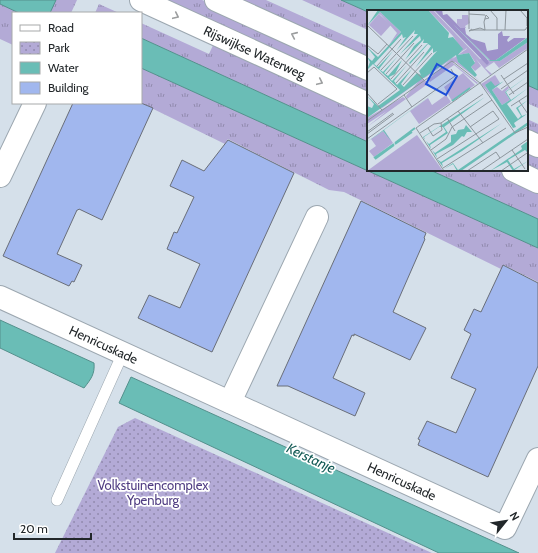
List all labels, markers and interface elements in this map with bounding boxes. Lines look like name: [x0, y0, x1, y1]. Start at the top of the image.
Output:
inset map: [367, 10, 528, 171]
one-way arrow: [172, 11, 179, 19]
legend: [12, 12, 142, 104]
text: Road: [48, 20, 74, 35]
street label: Rijswijkse Waterweg: [201, 22, 308, 82]
one-way arrow: [291, 32, 298, 40]
text: Park: [48, 40, 70, 55]
text: Water: [48, 60, 79, 75]
one-way arrow: [315, 77, 323, 85]
text: Building: [48, 80, 90, 95]
street label: Henricuskade: [67, 322, 141, 367]
water label: Kerstanje: [284, 439, 339, 477]
street label: Henricuskade: [365, 458, 439, 504]
park label: Volkstuinencomplex Ypenburg: [97, 477, 209, 508]
north arrow: [486, 501, 526, 541]
text: N: [507, 509, 523, 523]
scale bar: [14, 515, 91, 541]
text: 20 m: [20, 521, 48, 536]

